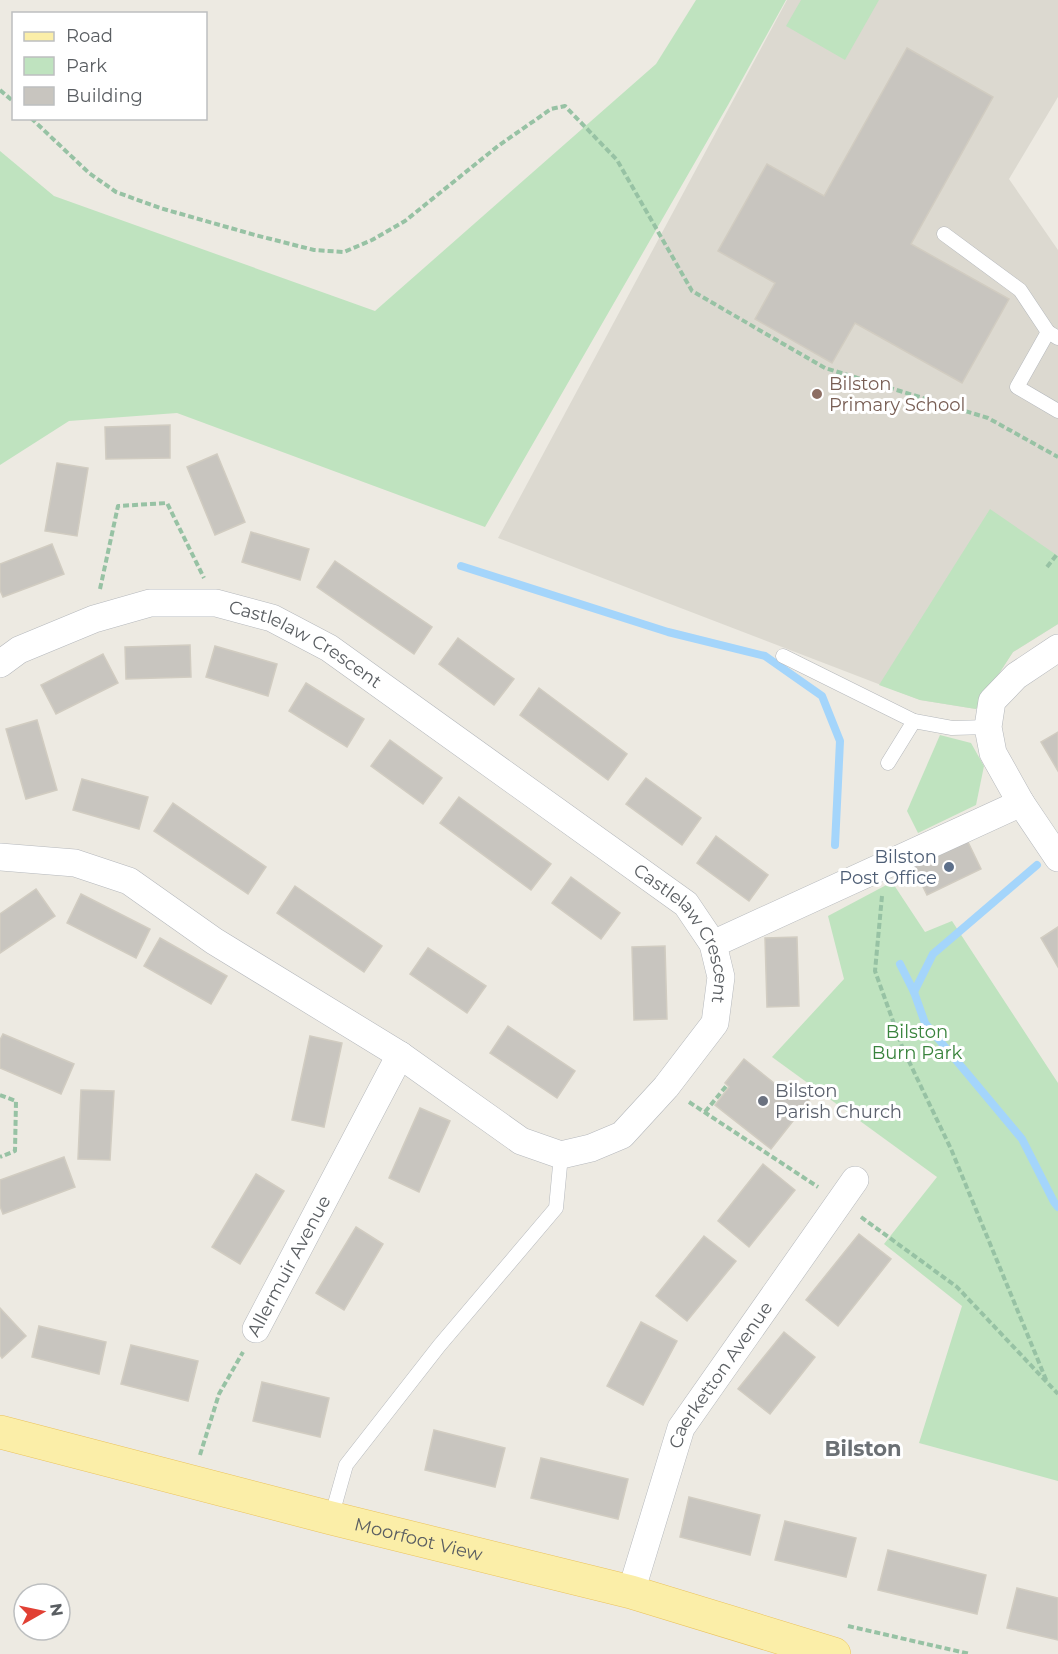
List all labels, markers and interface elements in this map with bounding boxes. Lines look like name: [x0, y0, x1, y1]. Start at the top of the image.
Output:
legend: [12, 12, 207, 120]
text: Road: [66, 25, 113, 47]
text: Park: [66, 55, 107, 77]
text: Building: [66, 85, 143, 107]
place label: Bilston Primary School: [829, 373, 965, 416]
marker: Bilston Primary School: [810, 387, 824, 401]
street label: Castlelaw Crescent: [226, 596, 386, 693]
place label: Bilston Post Office: [839, 846, 937, 889]
street label: Castlelaw Crescent: [629, 859, 732, 1005]
marker: Bilston Post Office: [942, 860, 956, 874]
park label: Bilston Burn Park: [872, 1021, 963, 1064]
place label: Bilston Parish Church: [775, 1080, 902, 1123]
marker: Bilston Parish Church: [756, 1094, 770, 1108]
street label: Allermuir Avenue: [243, 1192, 335, 1340]
street label: Caerketton Avenue: [664, 1297, 777, 1451]
district label: Bilston: [825, 1436, 901, 1461]
street label: Moorfoot View: [352, 1513, 485, 1566]
north arrow: [12, 1582, 72, 1642]
text: N: [46, 1602, 67, 1618]

